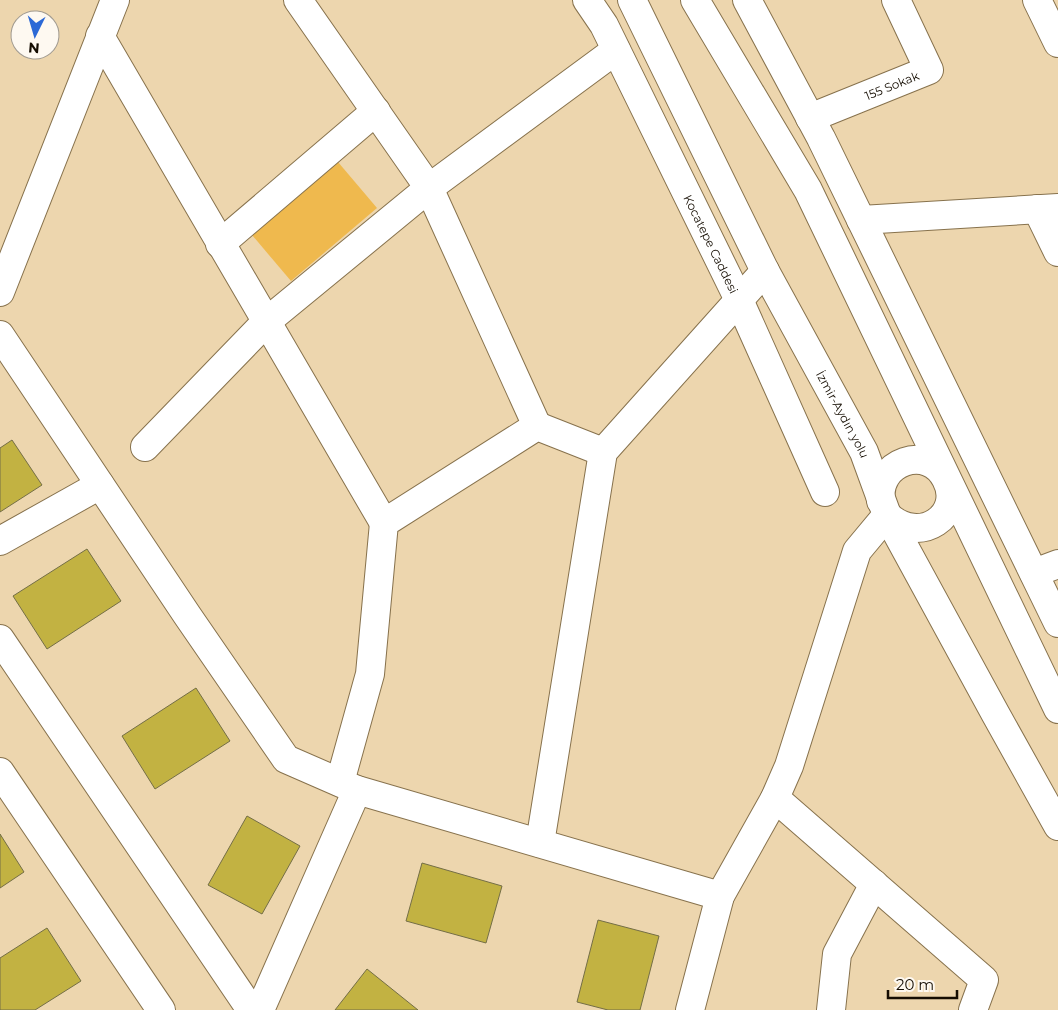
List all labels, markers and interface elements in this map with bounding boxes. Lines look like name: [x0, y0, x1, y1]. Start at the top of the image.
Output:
north arrow: [10, 10, 60, 60]
text: N: [27, 38, 40, 57]
street label: 155 Sokak: [862, 67, 922, 103]
street label: Kocatepe Caddesi: [681, 192, 742, 296]
street label: İzmir-Aydın yolu: [813, 368, 873, 460]
scale bar: [888, 968, 957, 1000]
text: 20 m: [896, 975, 934, 994]

